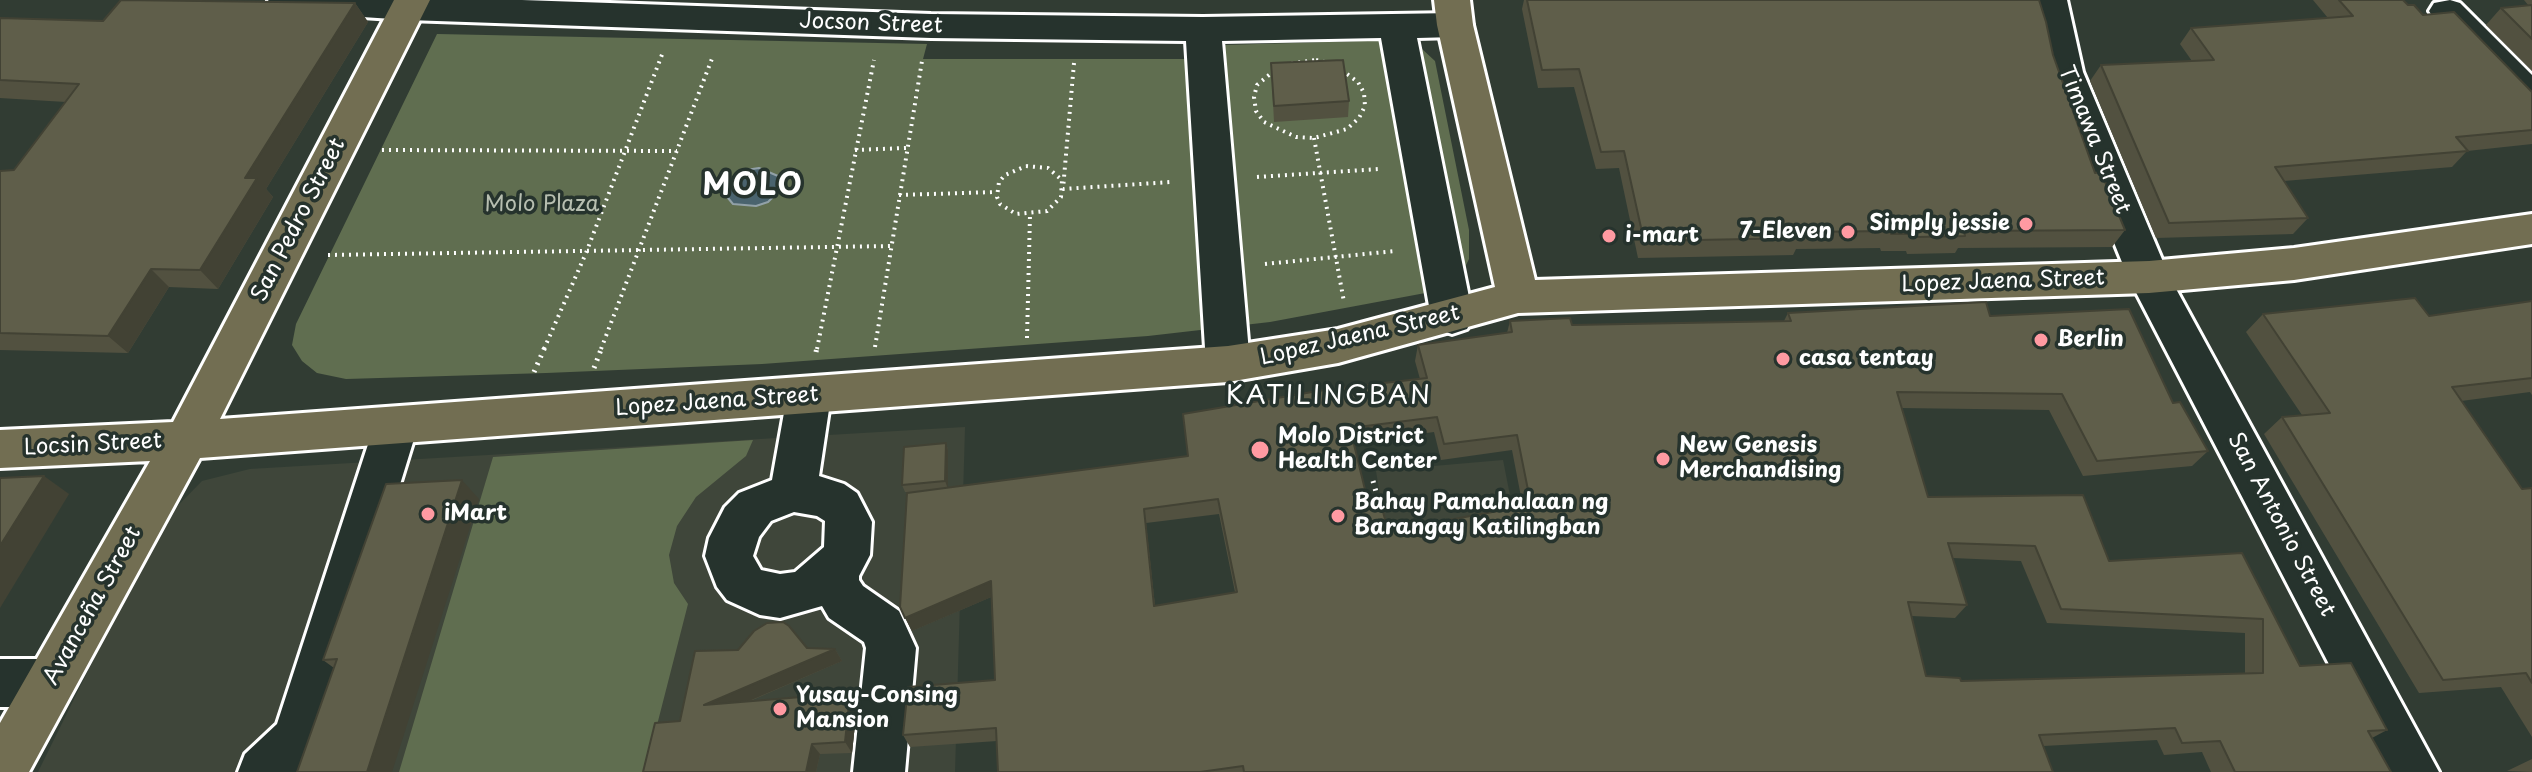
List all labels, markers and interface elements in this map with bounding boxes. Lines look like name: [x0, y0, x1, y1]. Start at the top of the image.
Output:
street label: Jocson Street: [799, 8, 943, 40]
street label: Timawa Street: [2052, 62, 2136, 218]
street label: San Pedro Street: [247, 134, 351, 306]
district label: MOLO: [703, 169, 803, 205]
park label: Molo Plaza: [485, 192, 599, 218]
place label: Simply jessie: [1870, 211, 2010, 237]
marker: Simply jessie: [2017, 215, 2035, 233]
place label: 7-Eleven: [1740, 219, 1832, 245]
place label: i-mart: [1625, 223, 1699, 249]
marker: 7-Eleven: [1839, 223, 1857, 241]
marker: i-mart: [1600, 227, 1618, 245]
street label: Lopez Jaena Street: [1901, 265, 2105, 299]
street label: Lopez Jaena Street: [1258, 300, 1462, 372]
place label: Berlin: [2057, 327, 2124, 353]
marker: Berlin: [2032, 331, 2050, 349]
place label: casa tentay: [1799, 346, 1933, 372]
marker: casa tentay: [1774, 350, 1792, 368]
district label: KATILINGBAN: [1225, 381, 1433, 413]
street label: Lopez Jaena Street: [614, 382, 820, 422]
place label: Molo District Health Center: [1278, 424, 1437, 476]
street label: Locsin Street: [23, 428, 163, 462]
street label: San Antonio Street: [2221, 429, 2341, 621]
place label: New Genesis Merchandising: [1679, 433, 1841, 484]
marker: Molo District Health Center: [1249, 439, 1271, 461]
marker: New Genesis Merchandising: [1654, 450, 1672, 468]
place label: Bahay Pamahalaan ng Barangay Katilingban: [1354, 490, 1608, 542]
place label: iMart: [444, 501, 507, 527]
marker: iMart: [419, 505, 437, 523]
marker: Bahay Pamahalaan ng Barangay Katilingban: [1329, 507, 1347, 525]
street label: Avanceña Street: [39, 522, 147, 690]
place label: Yusay-Consing Mansion: [796, 683, 958, 734]
marker: Yusay-Consing Mansion: [771, 700, 789, 718]

